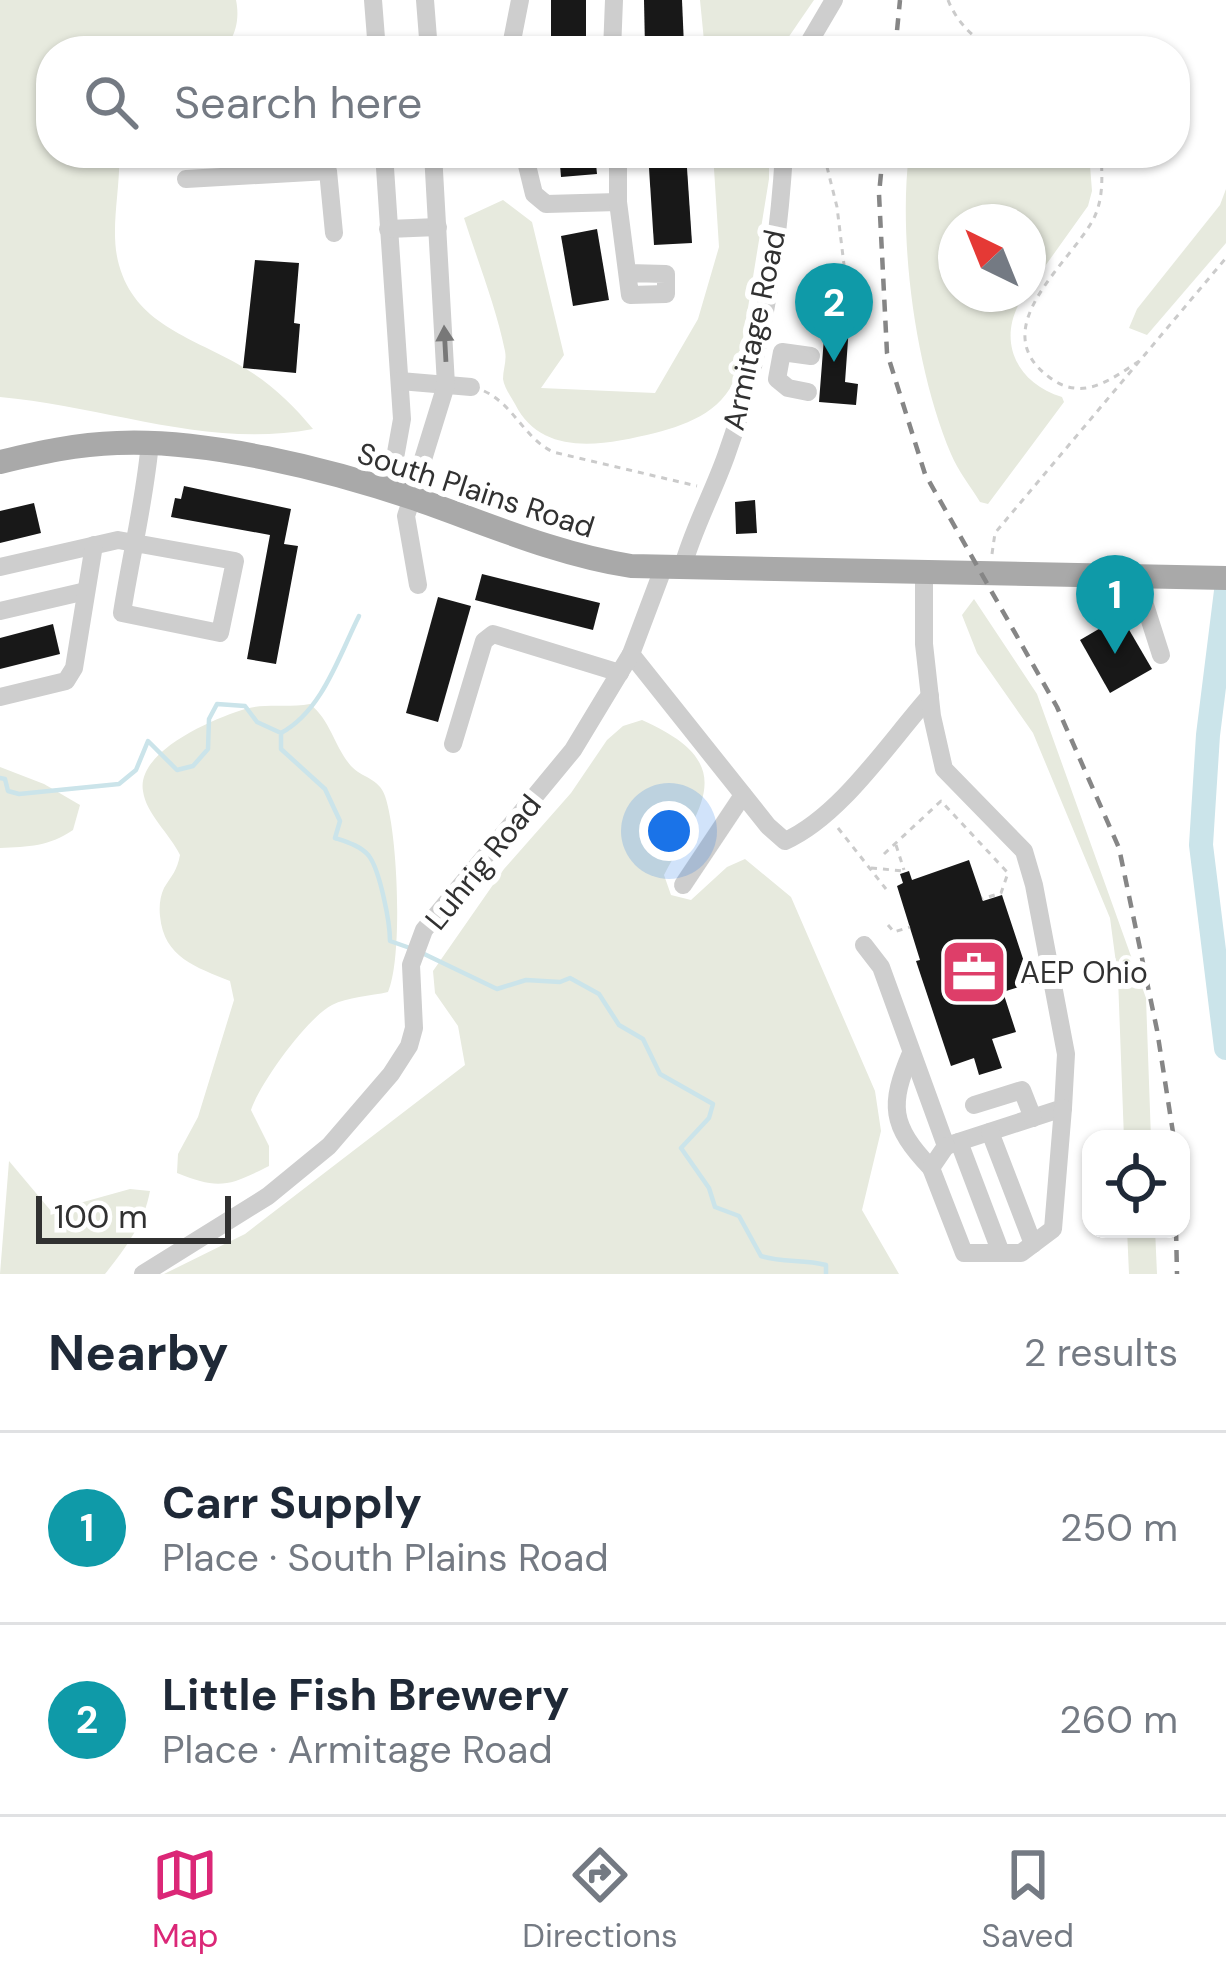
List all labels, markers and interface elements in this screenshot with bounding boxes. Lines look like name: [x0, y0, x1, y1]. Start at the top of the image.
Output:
search box: [36, 36, 1190, 168]
icon: search: [78, 69, 144, 135]
text: Search here: [174, 73, 422, 132]
north arrow: [938, 204, 1046, 312]
street label: Armitage Road: [714, 226, 794, 434]
pin: 2: [795, 263, 873, 362]
one-way arrow: [435, 324, 454, 362]
street label: South Plains Road: [352, 433, 600, 547]
pin: 1: [1076, 555, 1154, 654]
street label: Luhrig Road: [417, 786, 549, 938]
your location: [639, 801, 699, 861]
office icon: AEP Ohio: [939, 937, 1009, 1007]
place label: AEP Ohio: [1020, 953, 1148, 992]
map controls: [1082, 1130, 1190, 1238]
button: locate: [1082, 1130, 1190, 1238]
scale bar: [36, 1190, 231, 1243]
text: 100 m: [54, 1195, 148, 1238]
text: Nearby: [48, 1319, 229, 1386]
text: 2 results: [1024, 1327, 1178, 1378]
text: Carr Supply: [162, 1473, 422, 1532]
text: 1: [80, 1502, 94, 1553]
text: 250 m: [1060, 1502, 1178, 1553]
text: Place · South Plains Road: [162, 1532, 609, 1583]
text: Little Fish Brewery: [162, 1665, 570, 1724]
text: 2: [76, 1694, 98, 1745]
text: 260 m: [1059, 1694, 1178, 1745]
text: Place · Armitage Road: [162, 1724, 553, 1775]
tab: Map: [152, 1842, 218, 1957]
tab: Directions: [522, 1842, 678, 1957]
tab: Saved: [982, 1842, 1074, 1957]

